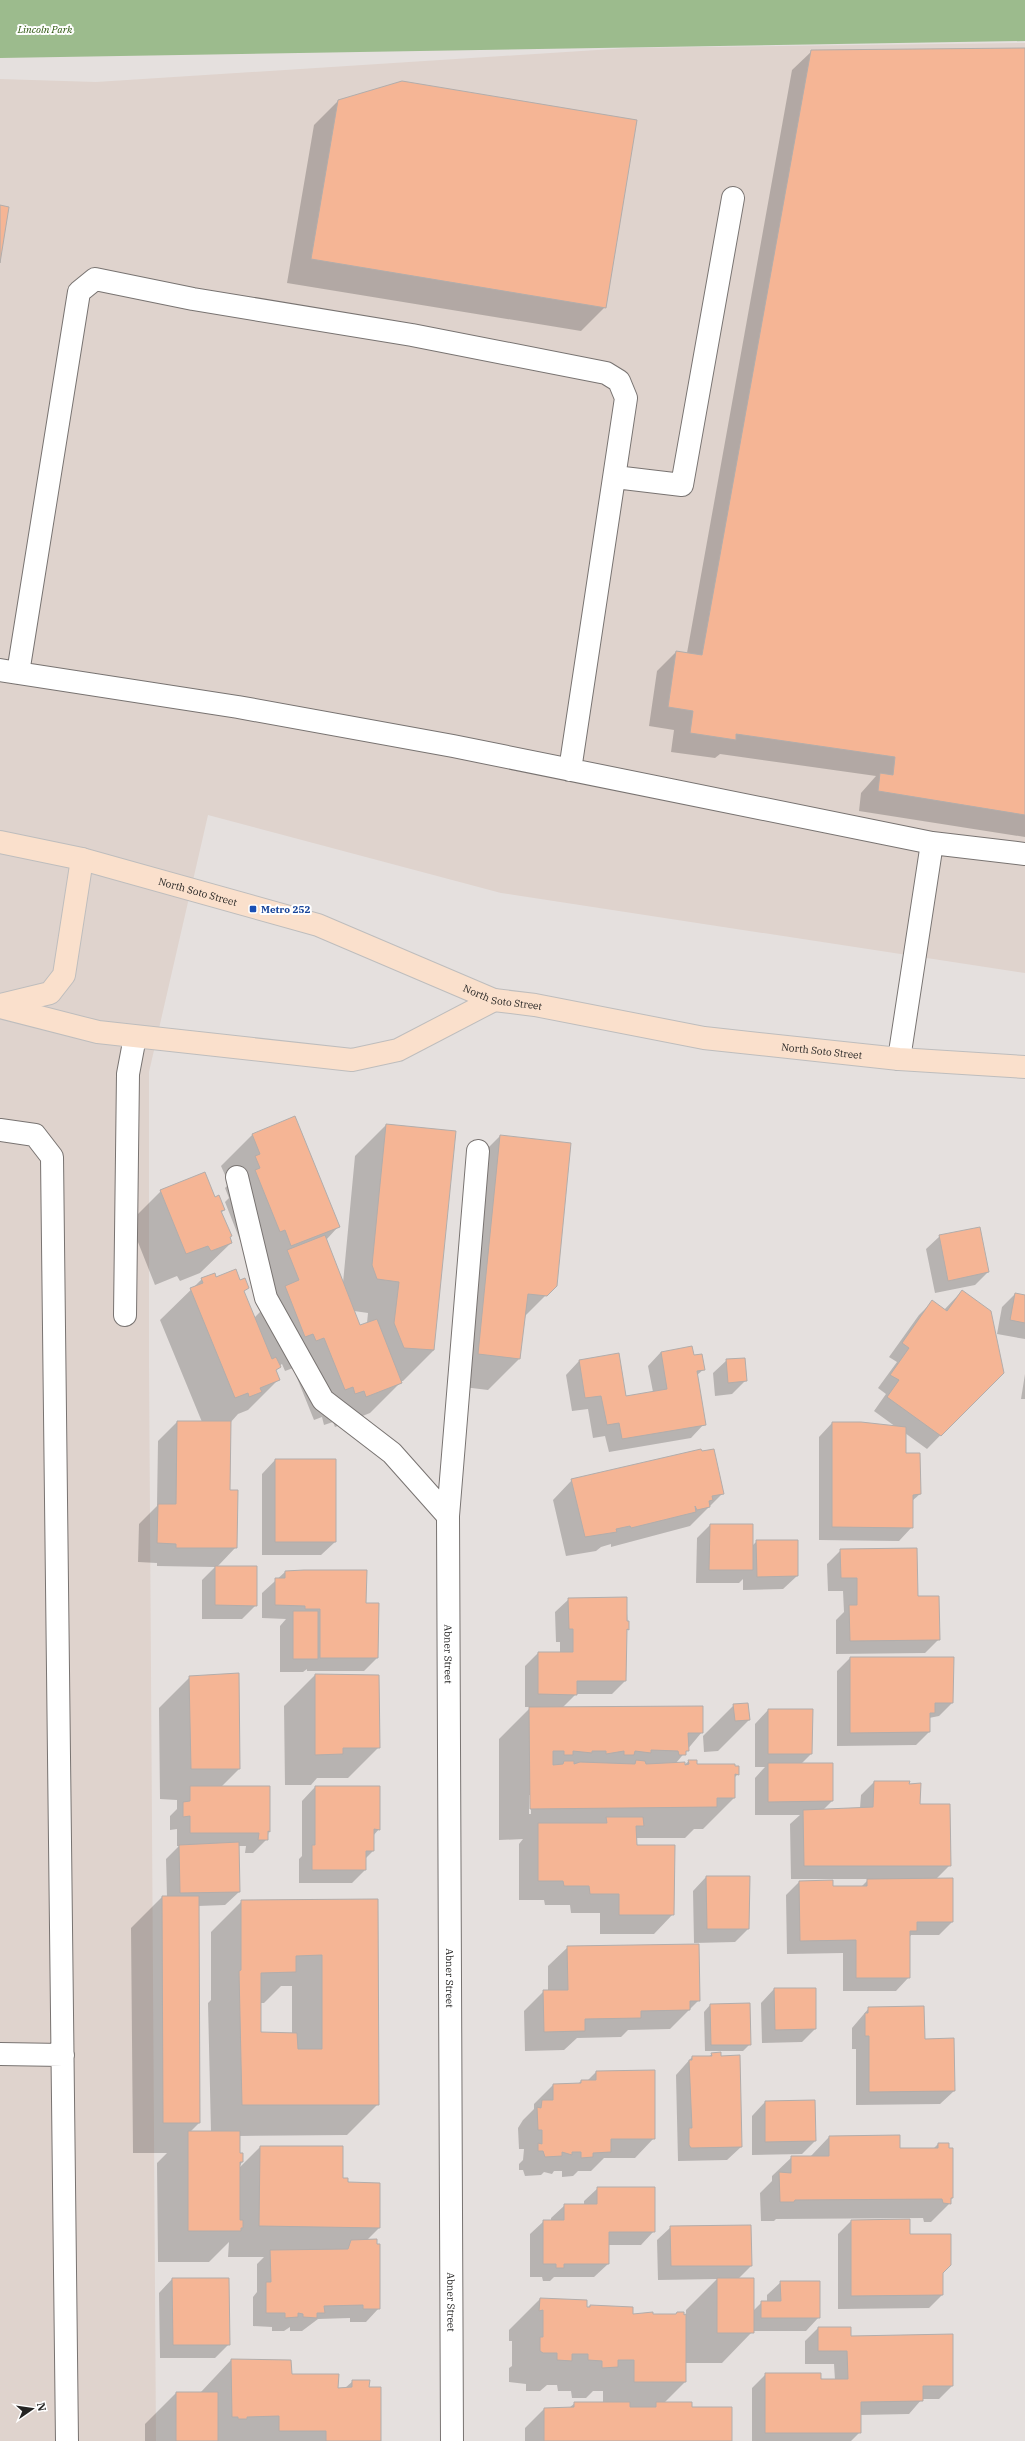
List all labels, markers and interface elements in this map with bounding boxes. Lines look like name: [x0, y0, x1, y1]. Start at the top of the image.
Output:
park label: Lincoln Park: [17, 23, 73, 36]
street label: North Soto Street: [157, 875, 239, 909]
place label: Metro 252: [261, 903, 310, 916]
marker: Metro 252: [248, 904, 258, 914]
street label: North Soto Street: [461, 982, 544, 1013]
street label: North Soto Street: [781, 1040, 863, 1062]
street label: Abner Street: [441, 1624, 455, 1684]
street label: Abner Street: [443, 1948, 456, 2008]
street label: Abner Street: [444, 2272, 458, 2332]
north arrow: [12, 2389, 52, 2429]
text: N: [34, 2401, 50, 2413]

